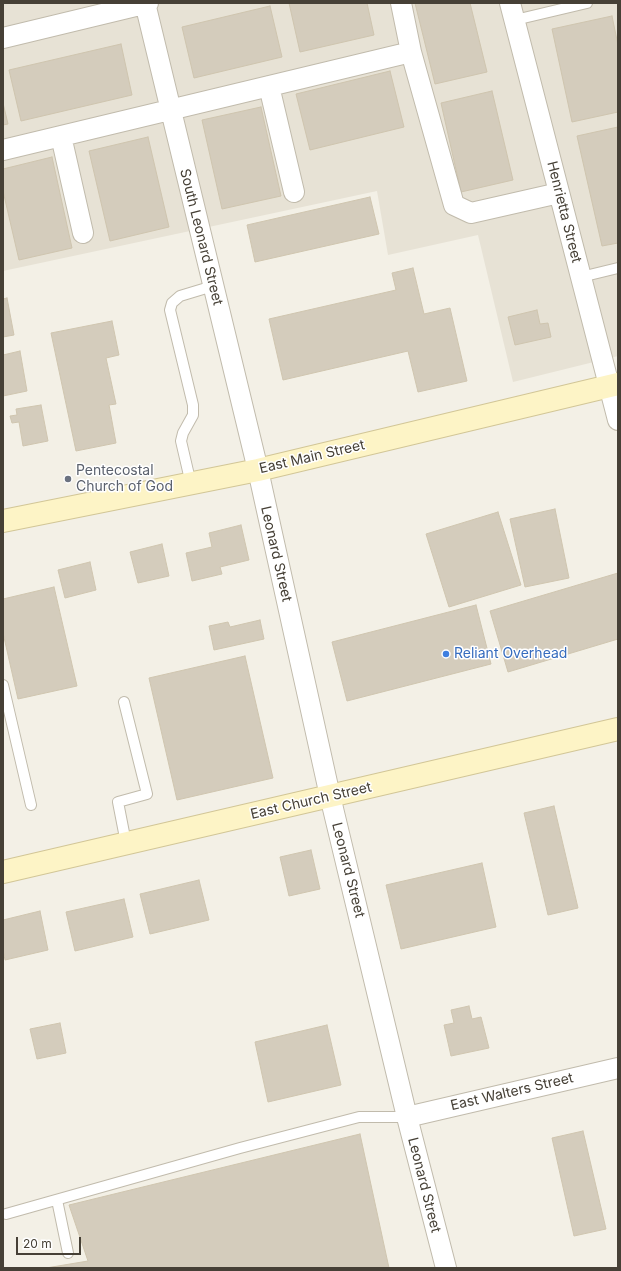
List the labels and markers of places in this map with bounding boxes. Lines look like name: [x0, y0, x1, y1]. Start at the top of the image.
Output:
place label: Pentecostal Church of God: [76, 463, 173, 496]
marker: Pentecostal Church of God: [63, 474, 73, 484]
place label: Reliant Overhead: [454, 646, 567, 662]
marker: Reliant Overhead: [441, 649, 451, 659]

